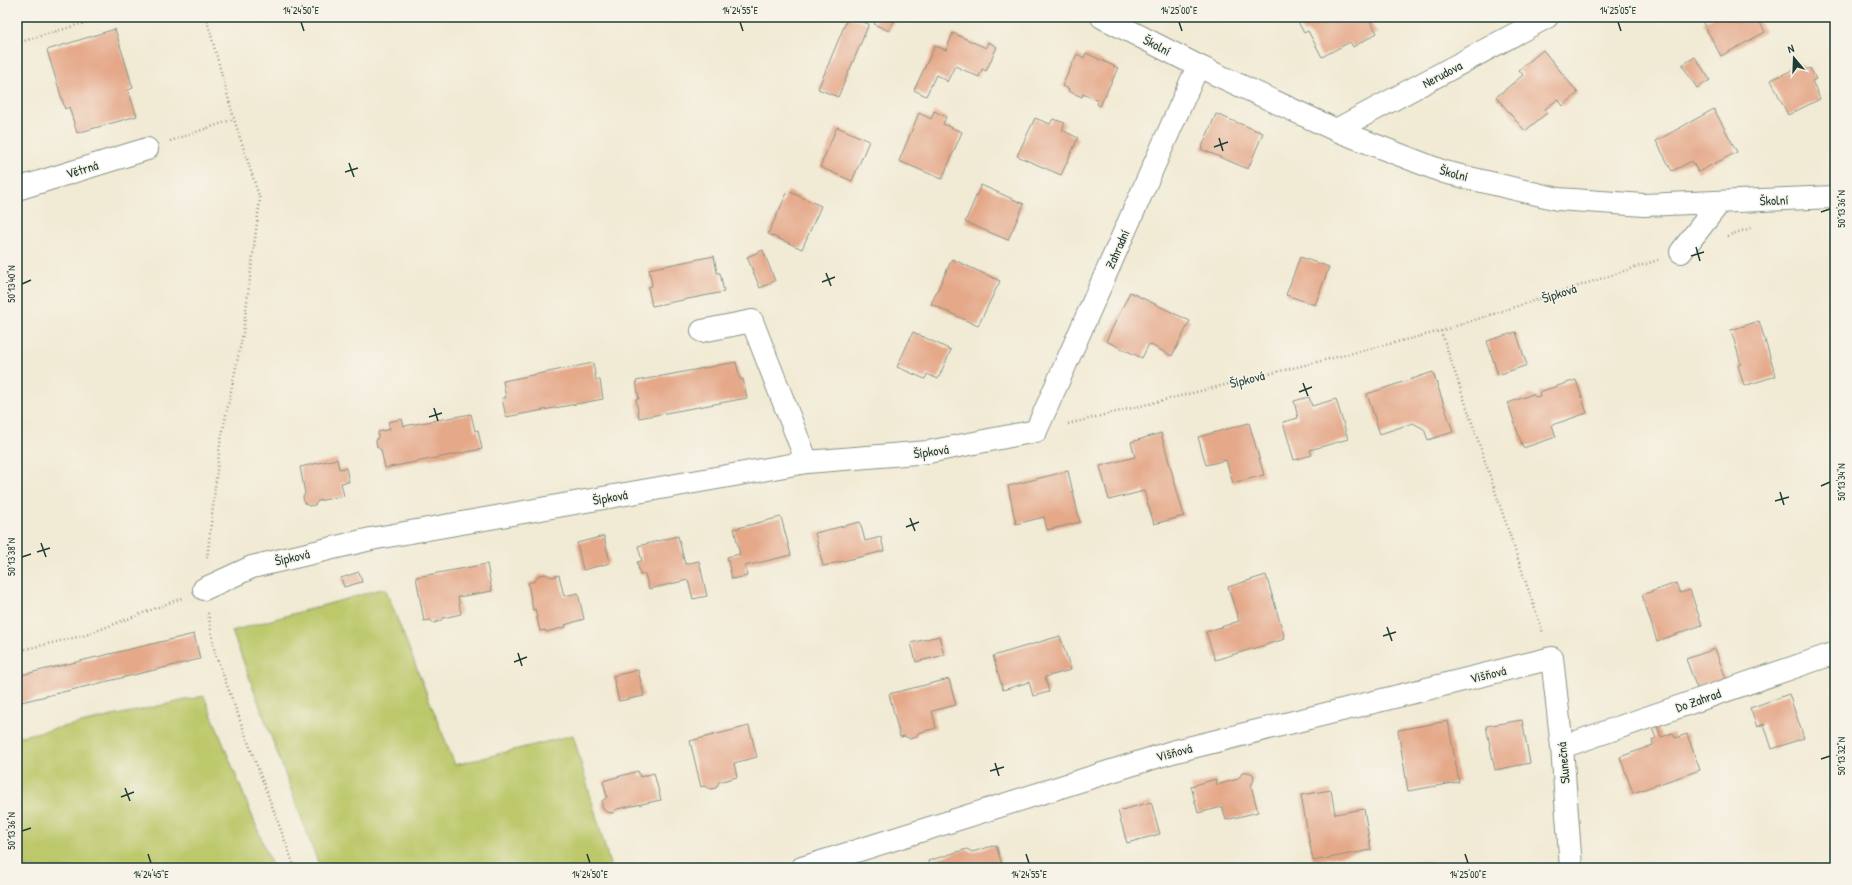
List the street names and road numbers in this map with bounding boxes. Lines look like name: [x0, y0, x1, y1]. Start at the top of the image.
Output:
street label: Školní: [1140, 30, 1174, 60]
street label: Nerudova: [1419, 56, 1465, 92]
street label: Větrná: [64, 156, 100, 182]
street label: Školní: [1438, 161, 1470, 185]
street label: Školní: [1759, 190, 1789, 209]
street label: Zahradní: [1100, 226, 1134, 271]
street label: Šípková: [1539, 279, 1579, 307]
street label: Šípková: [1228, 366, 1266, 392]
street label: Šípková: [912, 440, 950, 462]
street label: Šípková: [591, 485, 629, 509]
street label: Šípková: [273, 544, 311, 570]
street label: Višňová: [1468, 661, 1508, 687]
street label: Do Zahrad: [1673, 684, 1723, 716]
street label: Višňová: [1154, 739, 1194, 765]
street label: Slunečná: [1552, 741, 1574, 785]

